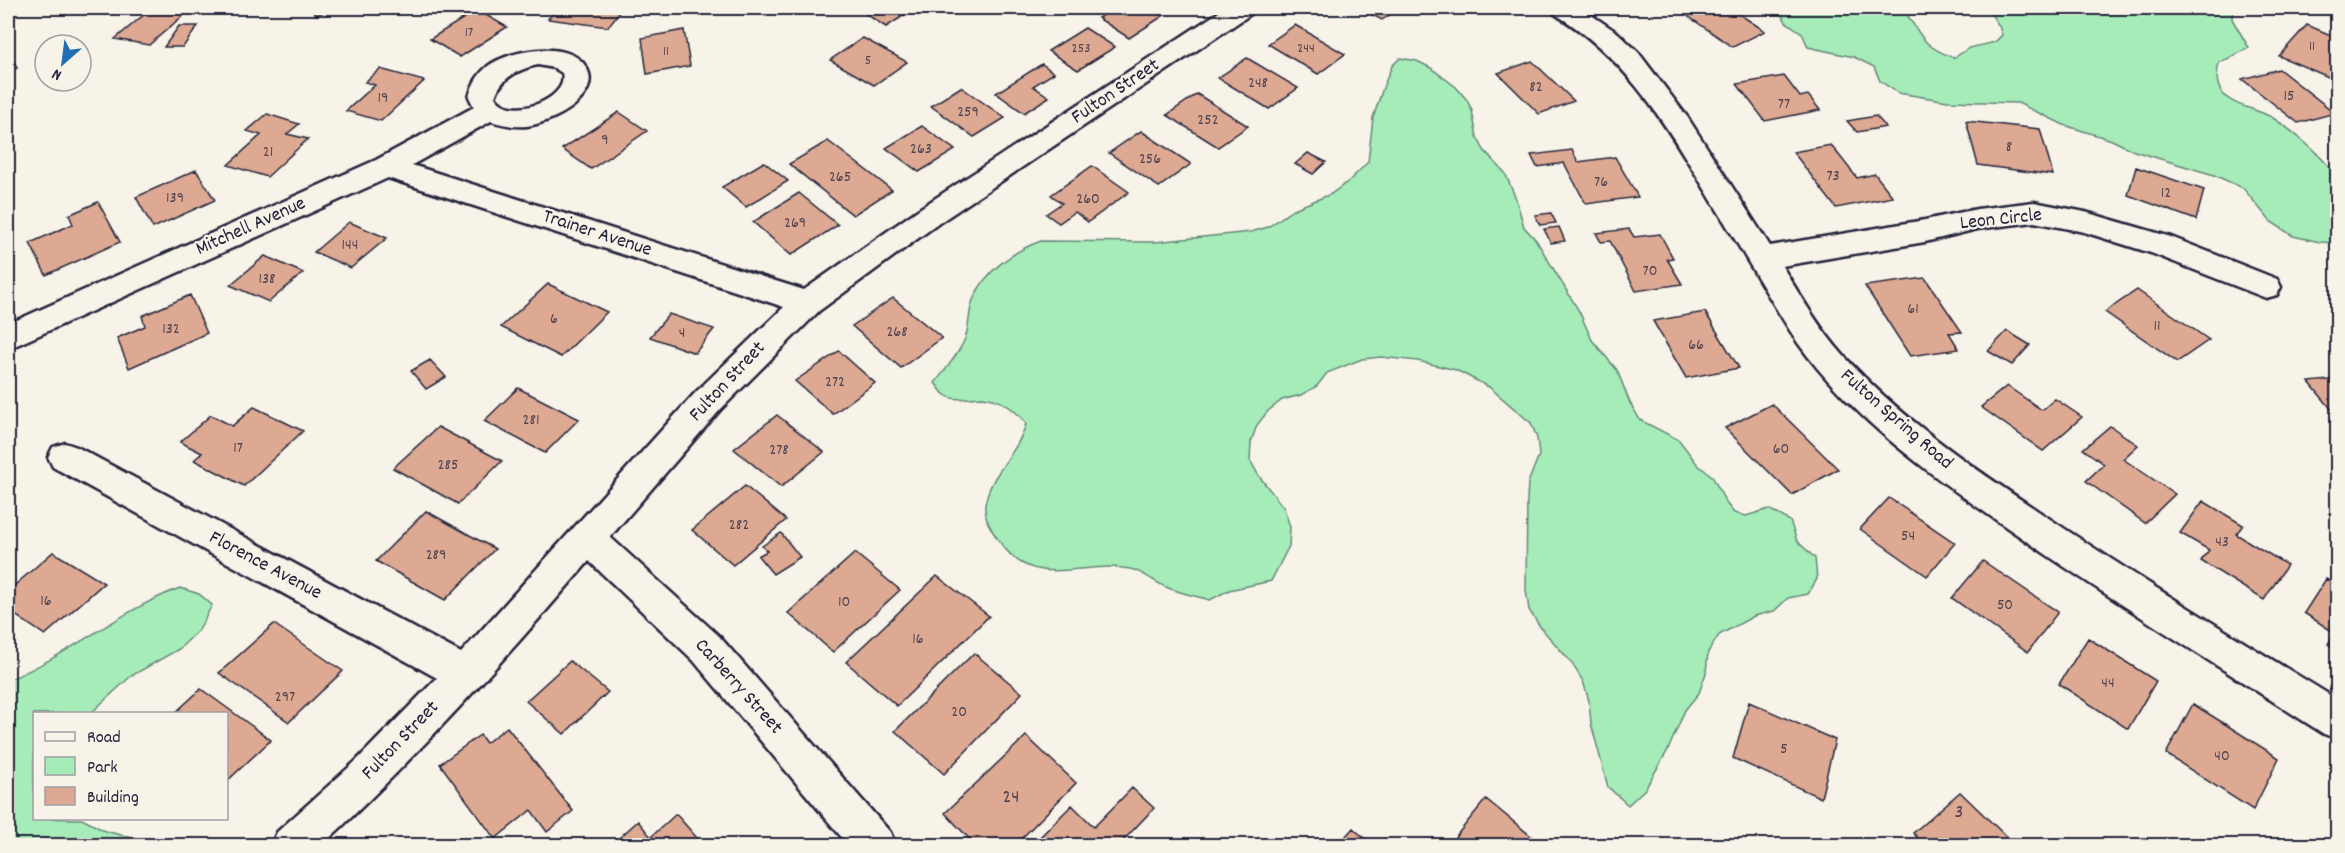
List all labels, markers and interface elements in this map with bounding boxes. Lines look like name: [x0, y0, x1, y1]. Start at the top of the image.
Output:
house number: 17: [465, 23, 473, 43]
north arrow: [33, 33, 93, 93]
house number: 11: [2309, 37, 2315, 57]
house number: 253: [1072, 39, 1090, 59]
house number: 244: [1297, 39, 1315, 59]
house number: 11: [663, 42, 669, 62]
house number: 5: [865, 51, 871, 71]
street label: Fulton Street: [1066, 52, 1166, 132]
text: N: [48, 62, 66, 86]
house number: 248: [1248, 72, 1268, 95]
house number: 82: [1529, 76, 1543, 99]
house number: 15: [2284, 85, 2294, 108]
house number: 19: [378, 87, 388, 110]
house number: 77: [1778, 93, 1790, 116]
house number: 259: [957, 101, 979, 124]
house number: 252: [1197, 109, 1219, 132]
house number: 9: [601, 129, 609, 152]
house number: 8: [2006, 136, 2012, 159]
house number: 263: [910, 138, 932, 161]
house number: 21: [263, 141, 273, 164]
house number: 256: [1139, 148, 1161, 171]
house number: 73: [1826, 165, 1840, 188]
house number: 265: [829, 166, 851, 189]
house number: 76: [1594, 171, 1608, 194]
house number: 12: [2161, 182, 2171, 205]
house number: 139: [166, 187, 184, 210]
house number: 260: [1076, 188, 1100, 211]
street label: Mitchell Avenue: [192, 190, 311, 264]
street label: Leon Circle: [1959, 202, 2044, 238]
street label: Trainer Avenue: [539, 203, 655, 265]
house number: 269: [784, 212, 806, 235]
house number: 144: [342, 234, 358, 257]
house number: 70: [1643, 260, 1657, 283]
house number: 138: [258, 268, 276, 291]
house number: 61: [1907, 298, 1919, 321]
house number: 6: [550, 308, 558, 331]
house number: 11: [2153, 315, 2161, 338]
house number: 132: [162, 318, 180, 341]
house number: 268: [886, 321, 908, 344]
house number: 4: [679, 322, 685, 345]
house number: 66: [1688, 334, 1704, 357]
street label: Fulton Street: [683, 336, 773, 428]
street label: Fulton Spring Road: [1833, 363, 1959, 477]
house number: 272: [825, 371, 845, 394]
house number: 281: [523, 409, 539, 432]
house number: 17: [233, 437, 243, 460]
house number: 60: [1773, 438, 1789, 461]
house number: 278: [769, 439, 789, 462]
house number: 285: [438, 454, 458, 477]
house number: 282: [729, 514, 749, 537]
street label: Florence Avenue: [204, 524, 327, 608]
house number: 54: [1901, 525, 1915, 548]
house number: 43: [2215, 531, 2229, 554]
house number: 289: [426, 544, 446, 567]
house number: 16: [40, 590, 52, 613]
house number: 10: [838, 591, 850, 614]
house number: 50: [1997, 594, 2013, 617]
house number: 16: [912, 628, 924, 651]
street label: Carberry Street: [687, 633, 789, 741]
house number: 44: [2101, 672, 2115, 695]
house number: 297: [275, 686, 295, 709]
street label: Fulton Street: [356, 695, 446, 787]
house number: 20: [951, 701, 967, 724]
legend: [33, 712, 228, 820]
text: Road: [87, 726, 121, 751]
house number: 5: [1780, 738, 1788, 761]
house number: 40: [2214, 745, 2230, 768]
text: Park: [87, 756, 118, 781]
house number: 24: [1002, 784, 1020, 812]
text: Building: [87, 786, 139, 811]
house number: 3: [1955, 799, 1963, 827]

